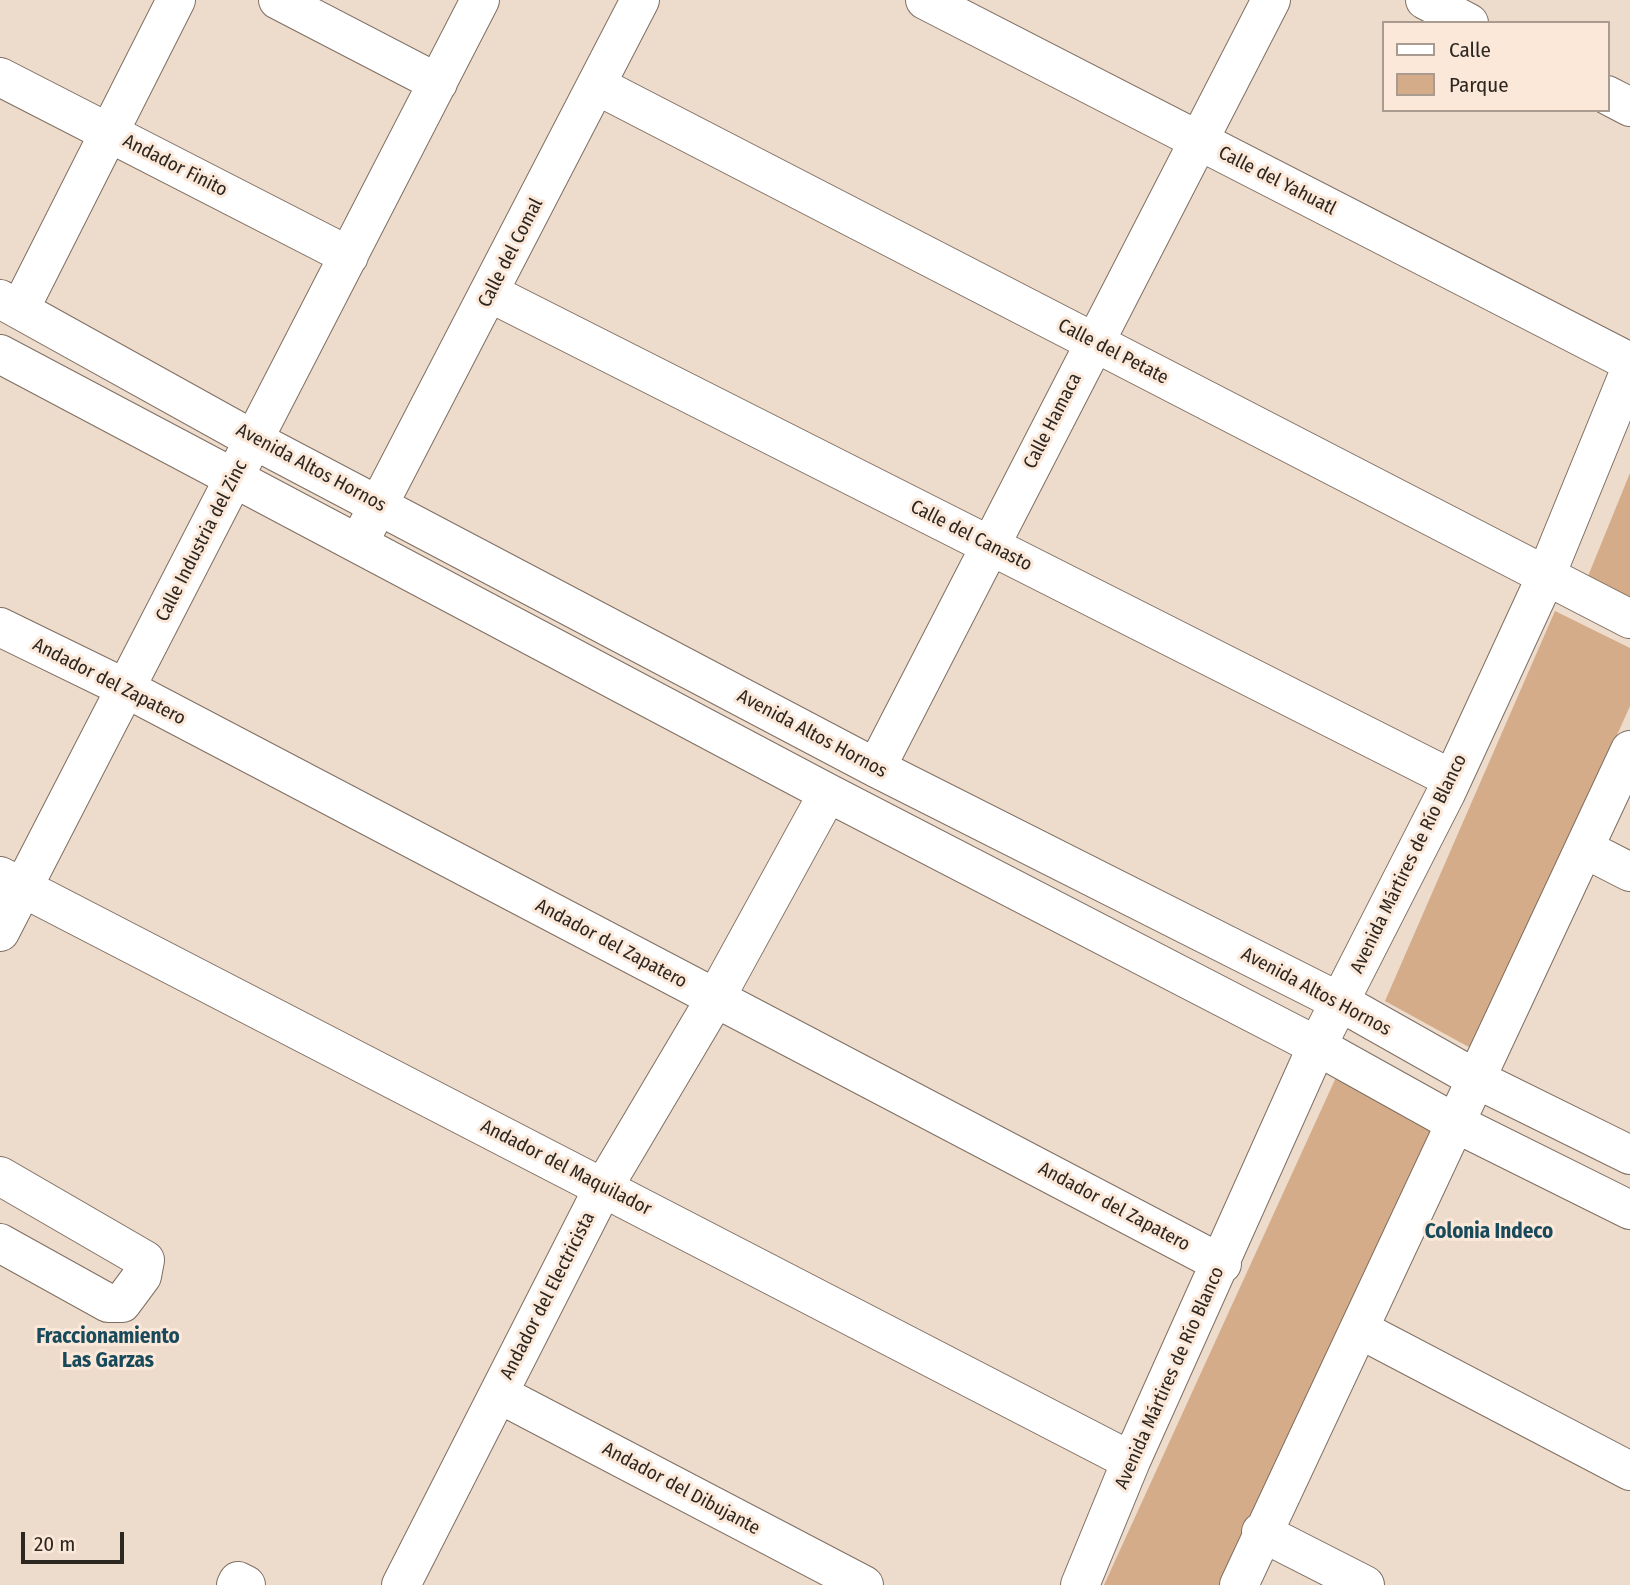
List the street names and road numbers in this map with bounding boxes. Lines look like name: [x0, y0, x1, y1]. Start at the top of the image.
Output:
street label: Andador Finito: [119, 130, 231, 202]
street label: Calle del Yahuatl: [1214, 142, 1340, 220]
street label: Calle del Comal: [474, 195, 548, 311]
street label: Calle del Petate: [1054, 314, 1172, 390]
street label: Calle Hamaca: [1019, 369, 1087, 473]
street label: Avenida Altos Hornos: [232, 419, 390, 517]
street label: Calle Industria del Zinc: [151, 457, 253, 625]
street label: Calle del Canasto: [906, 496, 1036, 576]
street label: Andador del Zapatero: [29, 634, 189, 730]
street label: Avenida Altos Hornos: [733, 685, 891, 783]
street label: Avenida Mártires de Río Blanco: [1346, 751, 1472, 977]
street label: Andador del Zapatero: [531, 894, 691, 994]
street label: Avenida Altos Hornos: [1237, 943, 1395, 1041]
street label: Andador del Maquilador: [477, 1115, 655, 1221]
street label: Andador del Zapatero: [1034, 1157, 1194, 1257]
street label: Andador del Electricista: [496, 1208, 600, 1384]
street label: Avenida Mártires de Río Blanco: [1111, 1263, 1229, 1493]
street label: Andador del Dibujante: [598, 1438, 764, 1540]

